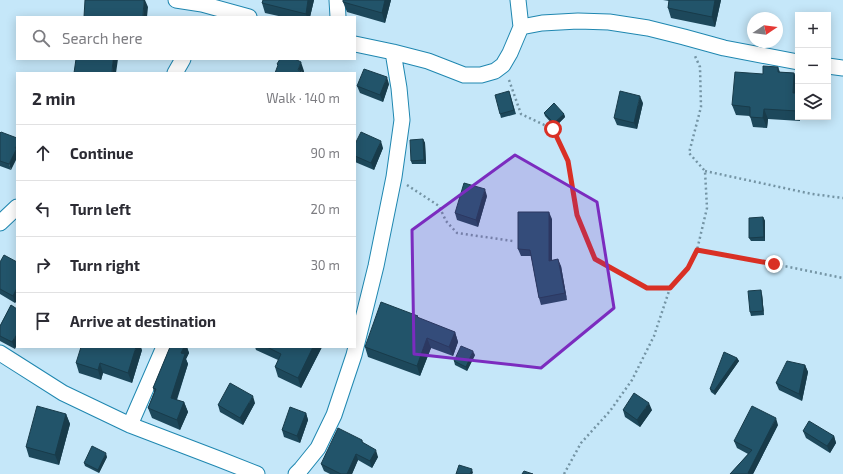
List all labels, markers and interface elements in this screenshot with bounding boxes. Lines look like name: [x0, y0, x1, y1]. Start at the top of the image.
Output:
north arrow: [747, 12, 783, 48]
map controls: [795, 12, 831, 120]
button: +: [795, 12, 831, 48]
search box: [16, 16, 356, 60]
icon: search: [30, 27, 52, 49]
text: Search here: [62, 29, 143, 47]
button: −: [795, 48, 831, 84]
button: layers: [795, 84, 831, 120]
text: 2 min: [32, 88, 75, 108]
text: Walk · 140 m: [266, 90, 340, 106]
route start: [544, 120, 562, 138]
icon: ahead: [32, 142, 54, 164]
text: Continue: [70, 144, 133, 162]
text: 90 m: [310, 145, 340, 161]
icon: left: [32, 198, 54, 220]
text: Turn left: [70, 200, 131, 218]
text: 20 m: [311, 201, 340, 217]
icon: right: [32, 254, 54, 276]
route end: [765, 255, 783, 273]
text: Turn right: [70, 256, 140, 274]
text: 30 m: [311, 257, 340, 273]
icon: arrive: [32, 310, 54, 332]
text: Arrive at destination: [70, 312, 216, 330]

